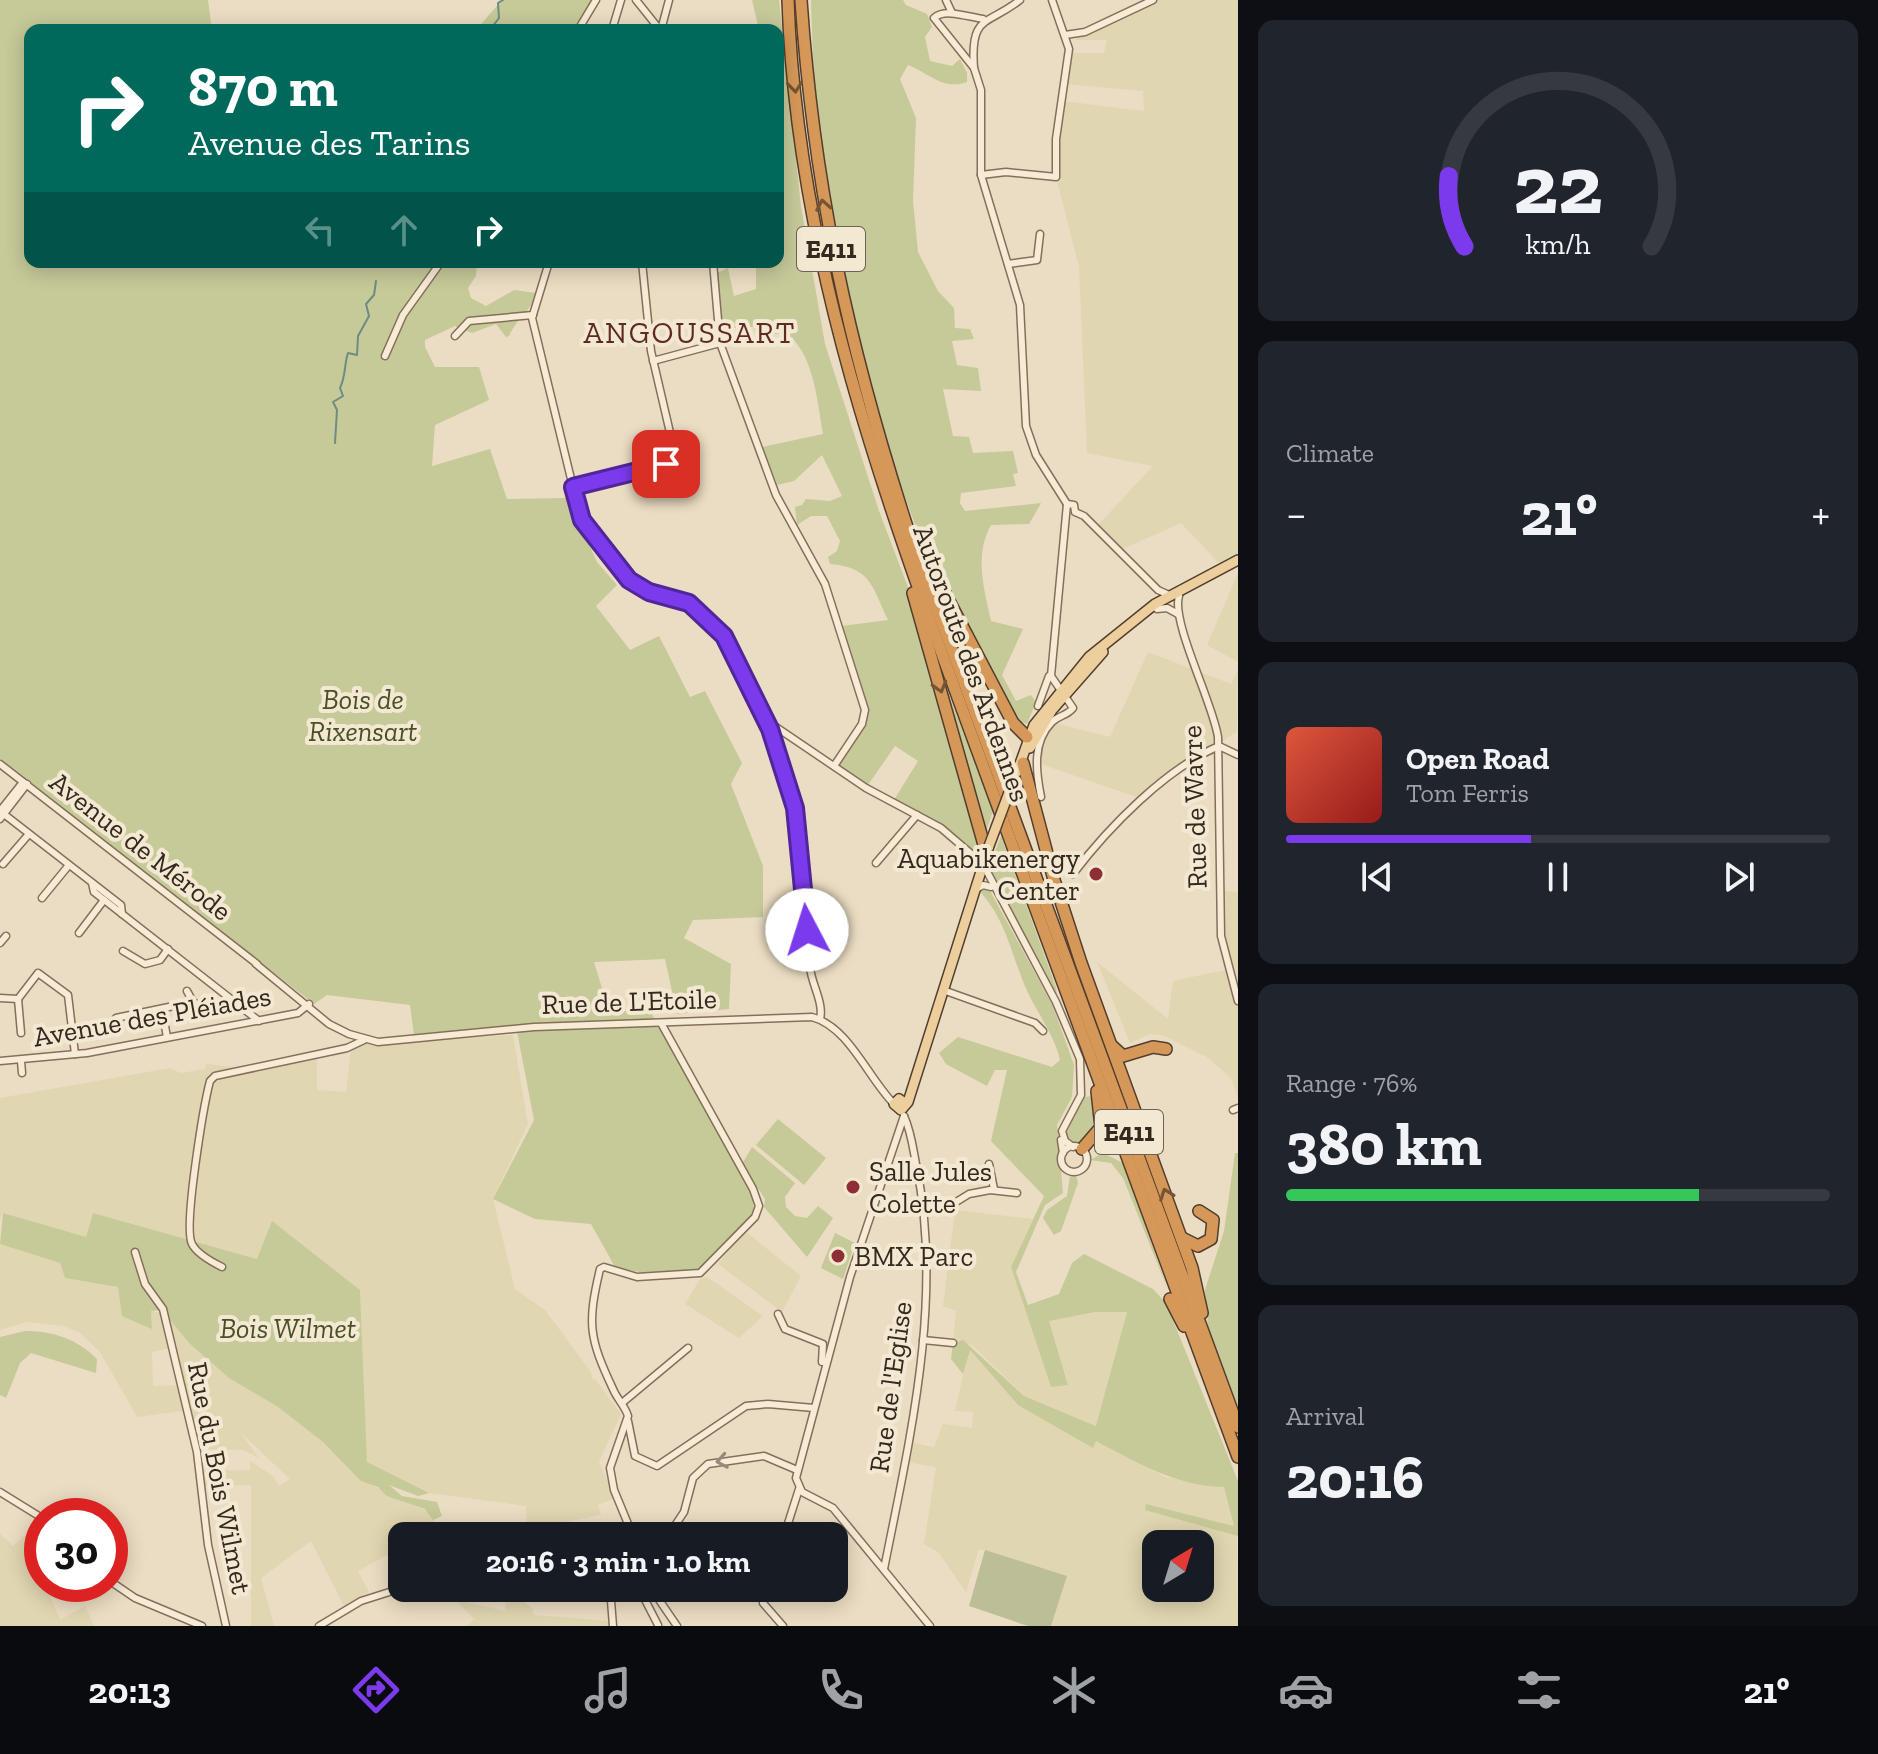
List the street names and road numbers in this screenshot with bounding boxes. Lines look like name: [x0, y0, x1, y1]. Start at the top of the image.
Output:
road number: E411: [797, 227, 865, 271]
street label: Autoroute des Ardennes: [906, 520, 1037, 806]
street label: Rue de Wavre: [1175, 725, 1214, 889]
street label: Avenue de Mérode: [43, 765, 238, 928]
street label: Avenue des Pléiades: [31, 979, 274, 1054]
street label: Rue de L'Etoile: [541, 982, 717, 1021]
road number: E411: [1095, 1110, 1163, 1154]
street label: Rue de l'Eglise: [862, 1299, 919, 1475]
street label: Rue du Bois Wilmet: [181, 1359, 258, 1597]

